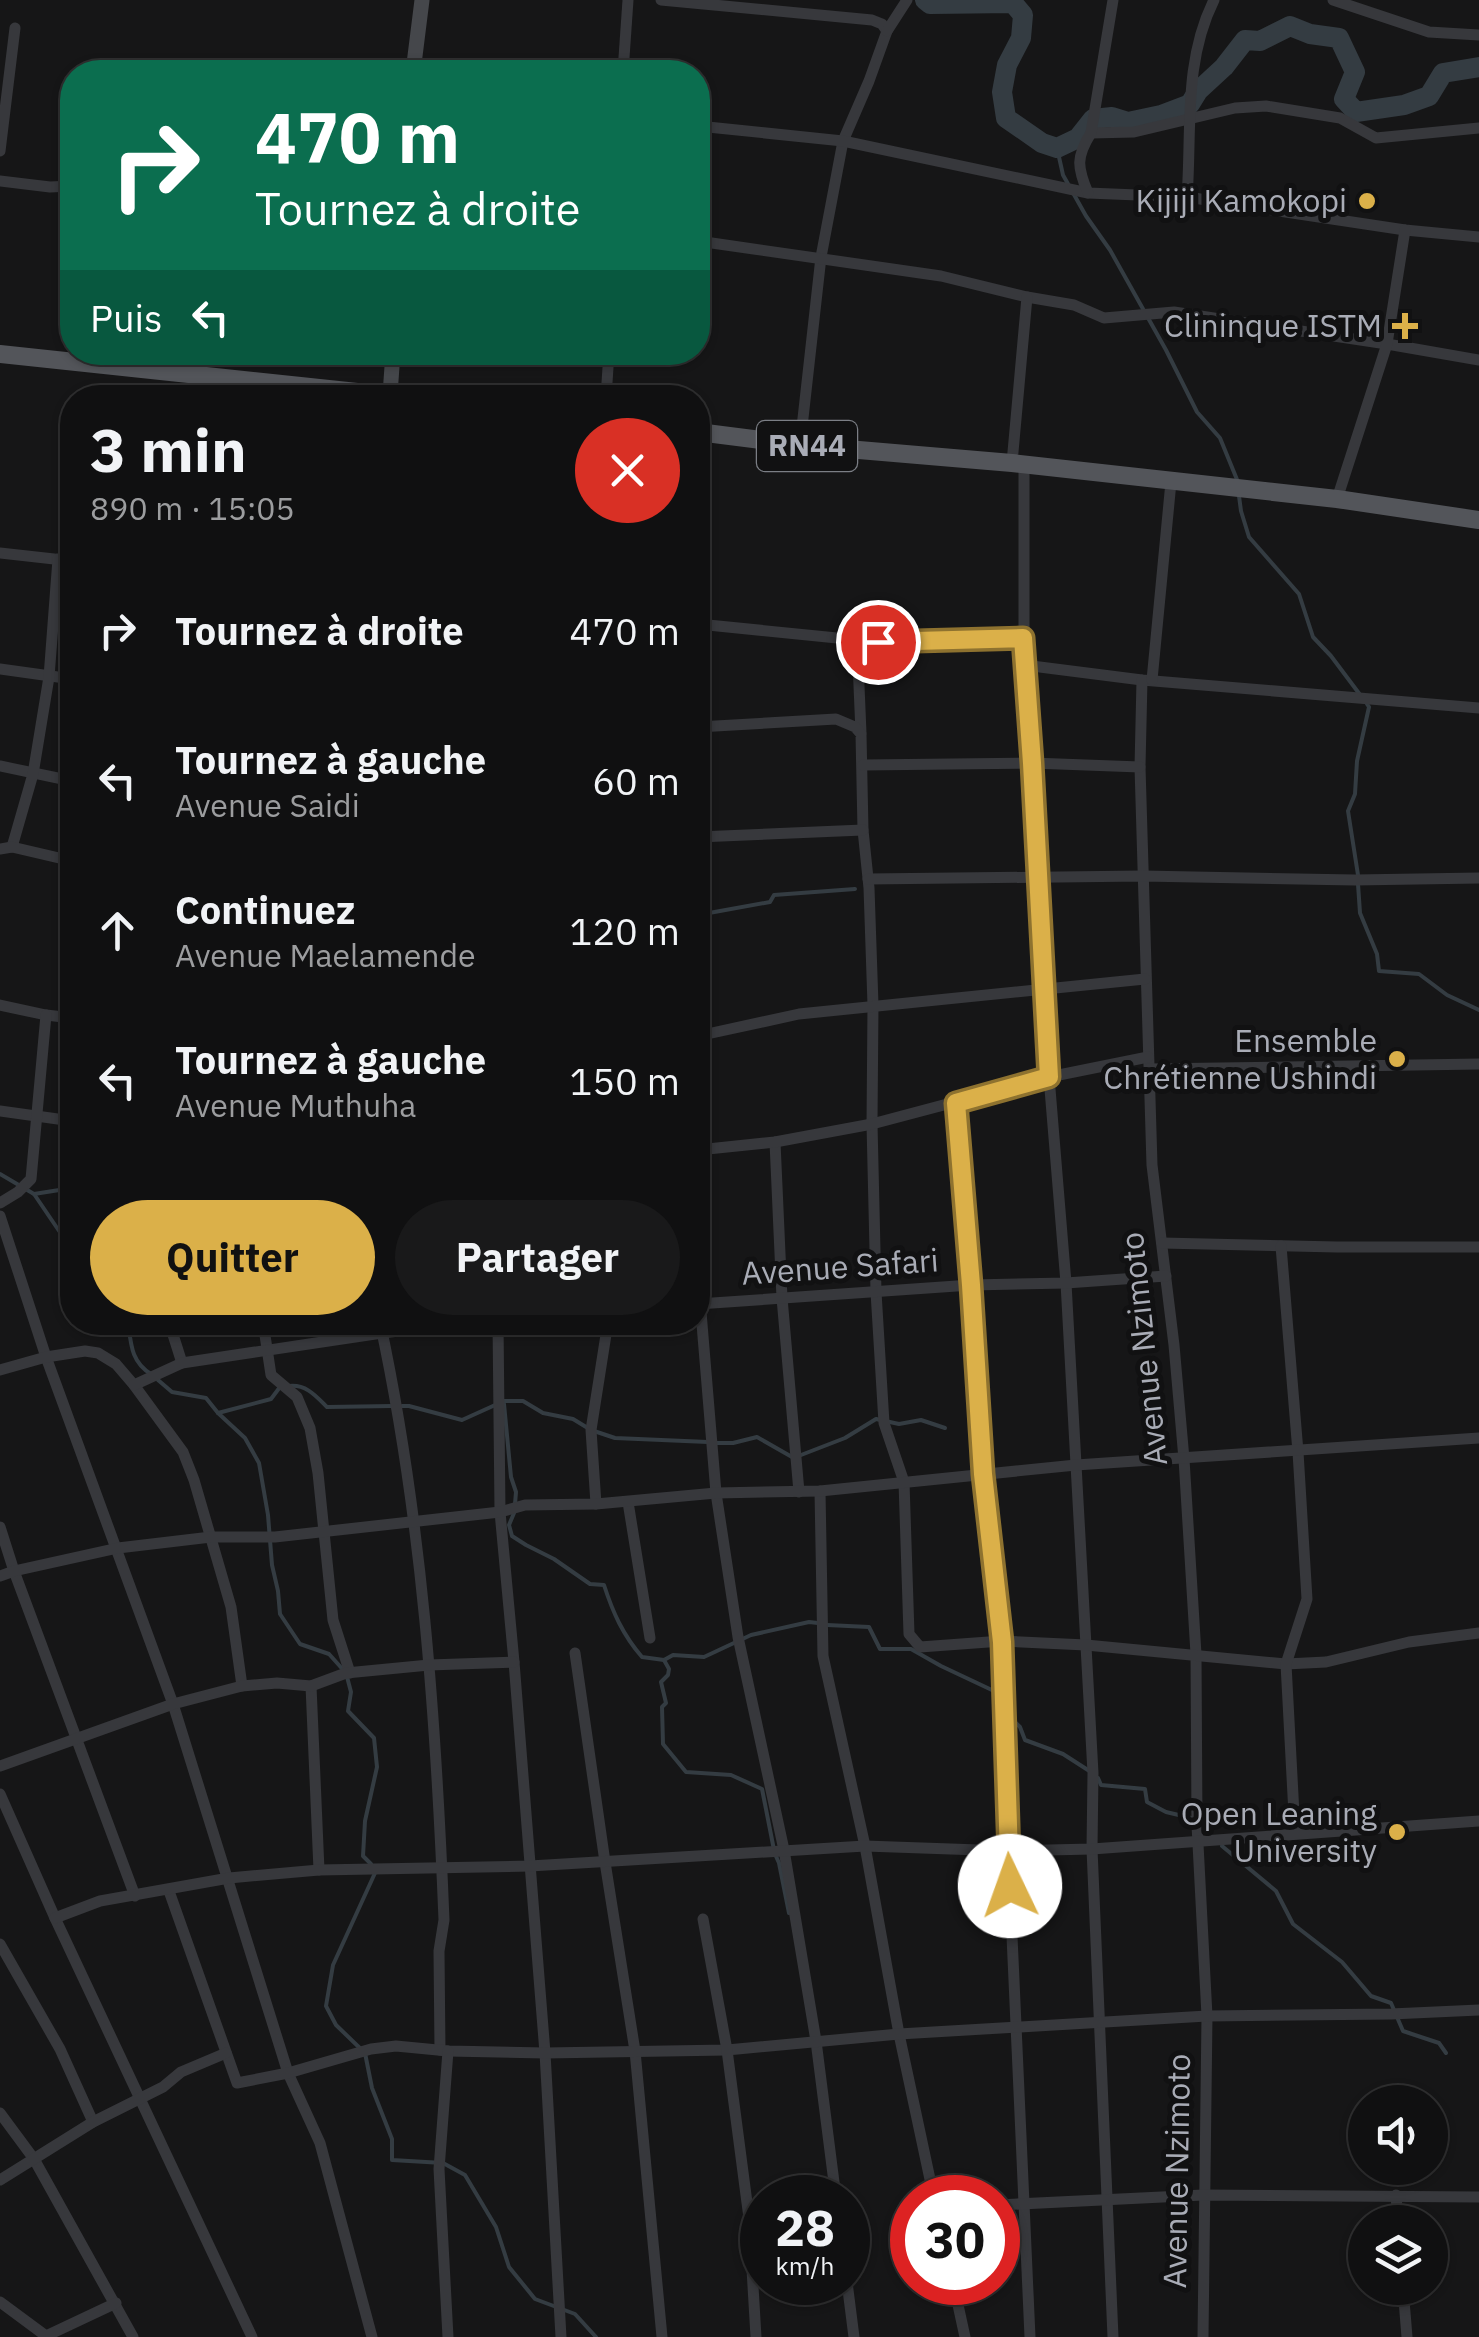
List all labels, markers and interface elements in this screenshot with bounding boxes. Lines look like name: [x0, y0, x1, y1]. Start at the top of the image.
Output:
text: 470 m: [255, 91, 460, 182]
icon: right: [90, 100, 220, 230]
text: Tournez à droite: [255, 179, 580, 237]
place label: Kijiji Kamokopi: [1136, 179, 1347, 221]
marker: Kijiji Kamokopi: [1356, 190, 1378, 212]
icon: left: [183, 290, 238, 345]
text: Puis: [90, 293, 163, 342]
place label: Clininque ISTM: [1164, 304, 1382, 346]
marker: Clininque ISTM: [1392, 313, 1418, 339]
text: 3 min: [90, 410, 247, 489]
button: close: [575, 418, 680, 523]
road number: RN44: [757, 421, 857, 471]
text: 890 m · 15:05: [90, 487, 295, 529]
pin: [836, 600, 921, 685]
icon: right: [90, 603, 145, 658]
text: Tournez à droite: [175, 606, 464, 655]
text: 470 m: [569, 606, 680, 655]
icon: arrive: [851, 615, 906, 670]
text: Tournez à gauche: [175, 735, 486, 784]
icon: left: [90, 753, 145, 808]
text: 60 m: [592, 756, 680, 805]
text: Avenue Saidi: [175, 784, 360, 826]
text: Continuez: [175, 885, 355, 934]
icon: ahead: [90, 903, 145, 958]
text: 120 m: [569, 906, 680, 955]
text: Avenue Maelamende: [175, 934, 476, 976]
place label: Ensemble Chrétienne Ushindi: [1103, 1019, 1377, 1098]
text: Tournez à gauche: [175, 1035, 486, 1084]
marker: Ensemble Chrétienne Ushindi: [1386, 1048, 1408, 1070]
icon: left: [90, 1053, 145, 1108]
text: 150 m: [569, 1056, 680, 1105]
text: Avenue Muthuha: [175, 1084, 416, 1126]
button: Quitter: [90, 1200, 375, 1315]
button: Partager: [395, 1200, 680, 1315]
street label: Avenue Nzimoto: [1110, 1230, 1176, 1468]
street label: Avenue Safari: [740, 1238, 940, 1294]
place label: Open Leaning University: [1181, 1792, 1377, 1871]
marker: Open Leaning University: [1386, 1821, 1408, 1843]
position arrow: [958, 1834, 1062, 1938]
street label: Avenue Nzimoto: [1153, 2053, 1199, 2289]
map controls: [1348, 2085, 1448, 2305]
button: sound: [1348, 2085, 1448, 2185]
speed limit sign: 30: [890, 2175, 1020, 2305]
text: 28: [775, 2195, 835, 2260]
button: layers: [1348, 2205, 1448, 2305]
text: km/h: [776, 2249, 834, 2282]

